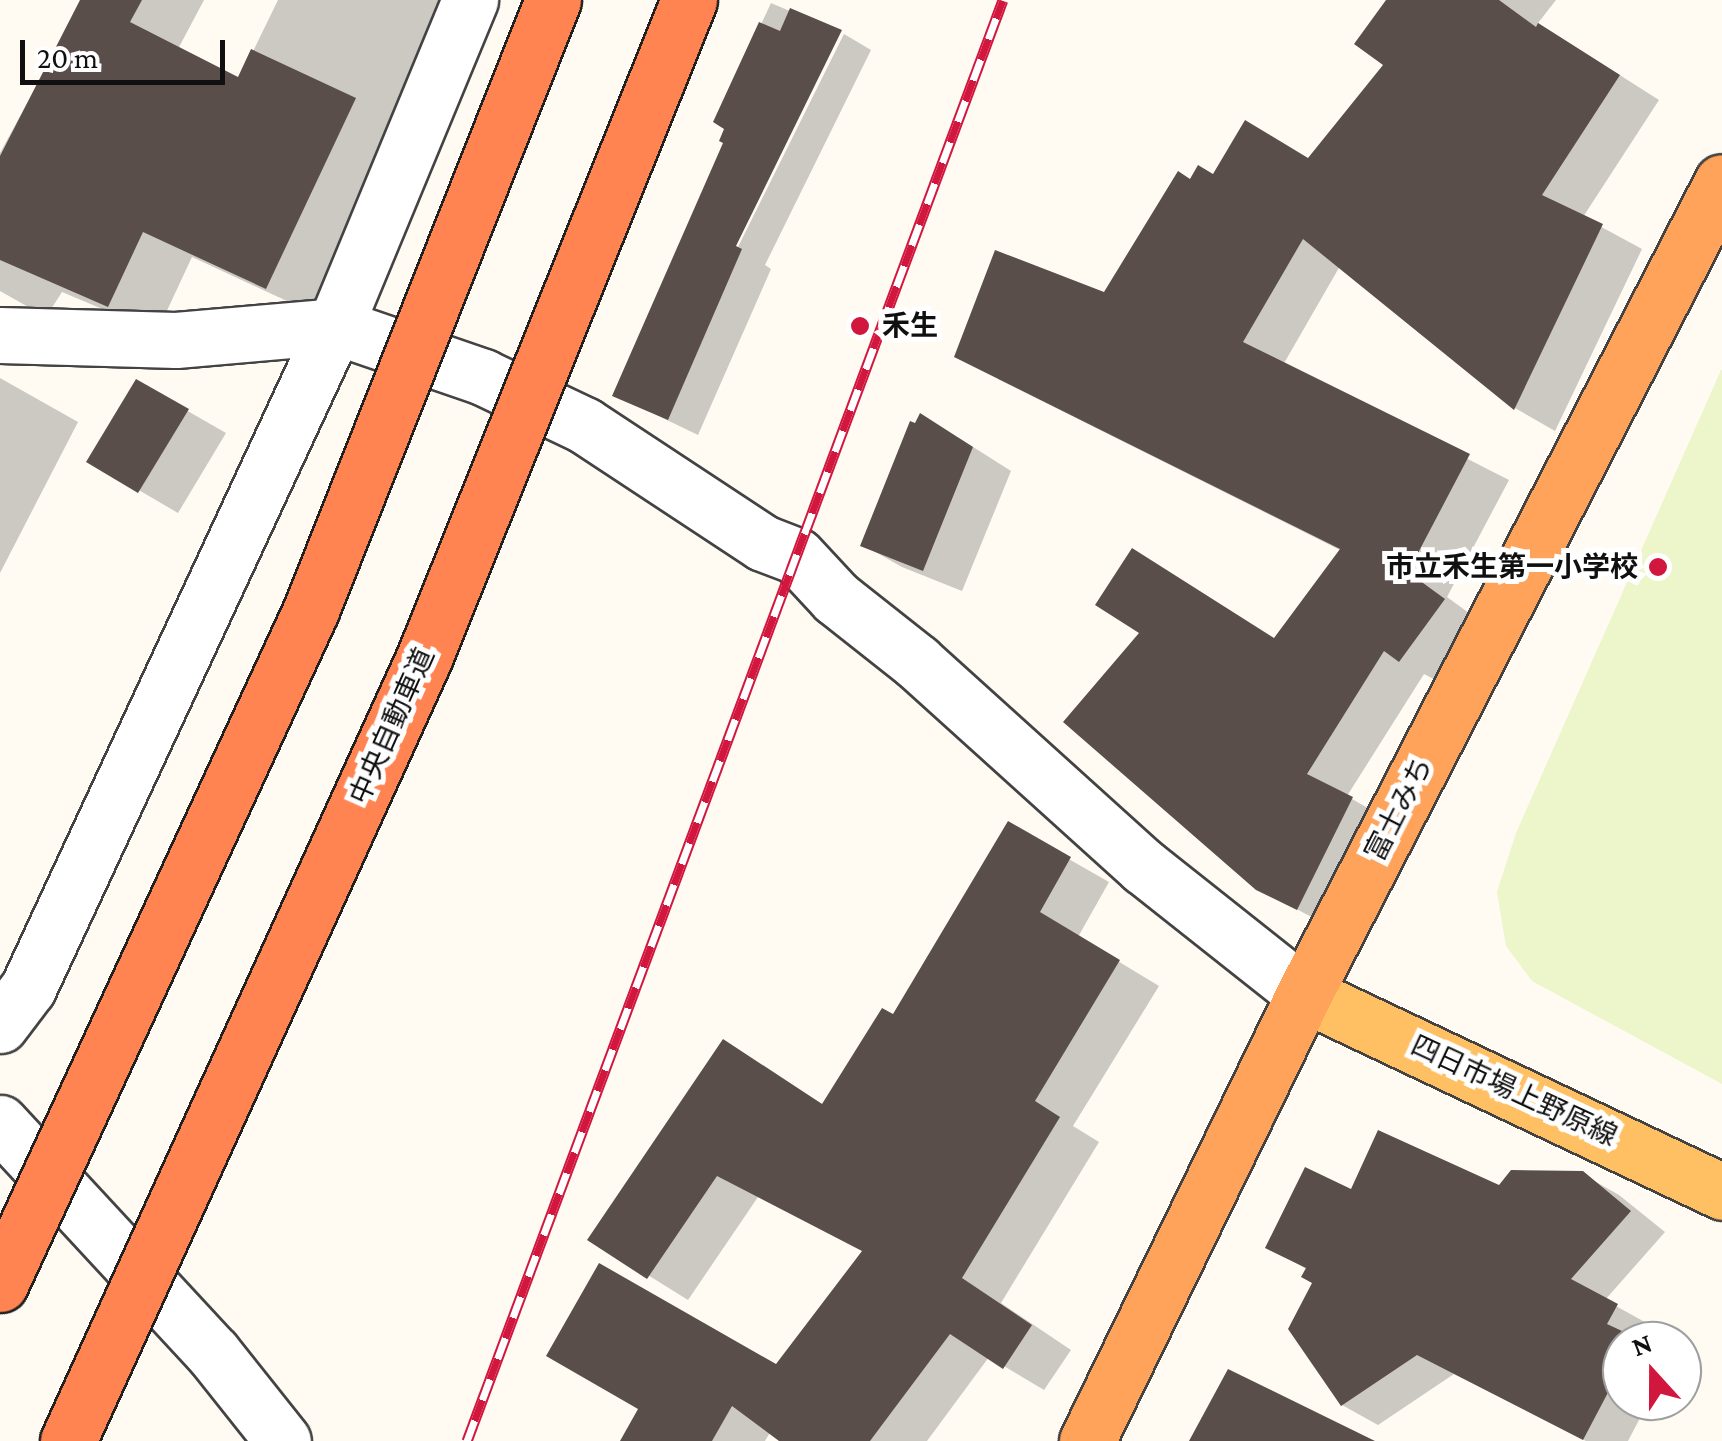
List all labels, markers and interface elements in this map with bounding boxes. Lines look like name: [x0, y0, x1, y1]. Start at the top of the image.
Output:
scale bar: [25, 20, 230, 82]
text: 20 m: [37, 41, 98, 74]
place label: 禾生: [882, 309, 938, 343]
marker: 禾生: [847, 313, 873, 339]
place label: 市立禾生第一小学校: [1386, 550, 1638, 584]
marker: 市立禾生第一小学校: [1647, 556, 1669, 578]
street label: 中央自動車道: [342, 642, 442, 810]
street label: 富士みち: [1359, 751, 1439, 867]
street label: 四日市場上野原線: [1405, 1028, 1623, 1154]
north arrow: [1602, 1321, 1702, 1421]
text: N: [1627, 1327, 1656, 1362]

